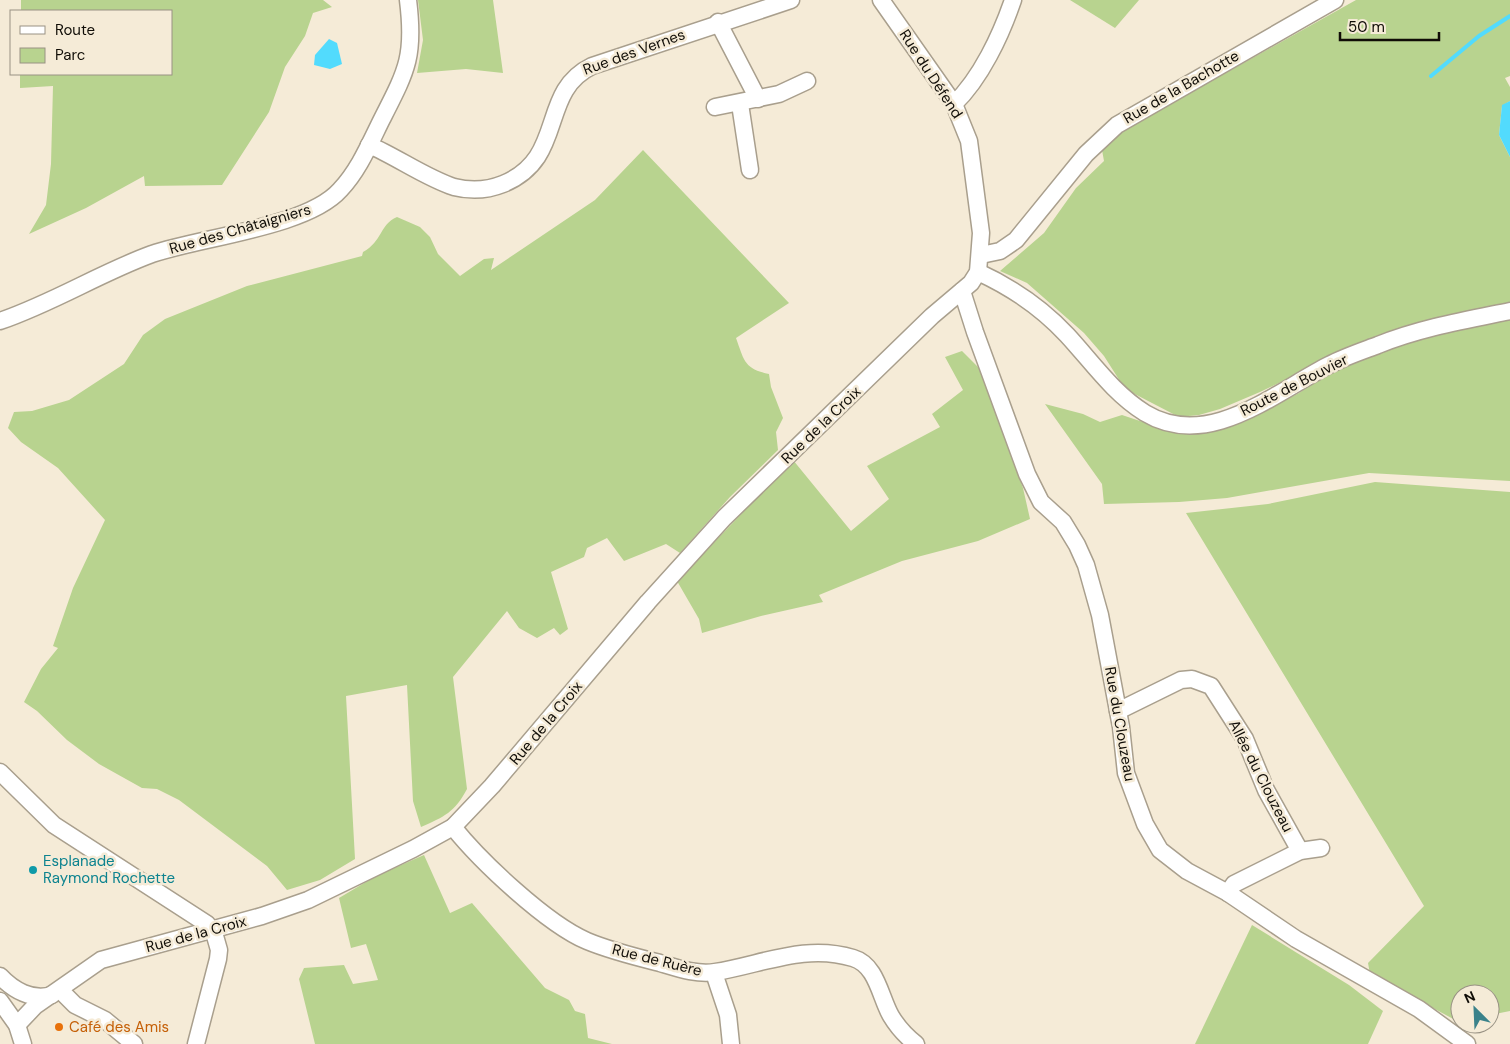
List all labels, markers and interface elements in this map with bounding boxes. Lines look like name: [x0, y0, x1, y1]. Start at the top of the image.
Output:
legend: [10, 10, 172, 75]
scale bar: [1340, 10, 1439, 42]
text: 50 m: [1348, 17, 1385, 37]
text: Route: [55, 20, 95, 40]
street label: Rue des Vernes: [580, 24, 688, 80]
street label: Rue du Défend: [895, 26, 967, 122]
text: Parc: [55, 45, 85, 65]
street label: Rue de la Bachotte: [1119, 46, 1243, 128]
street label: Rue des Châtaigniers: [167, 199, 313, 259]
street label: Route de Bouvier: [1237, 349, 1352, 421]
street label: Rue de la Croix: [777, 382, 866, 468]
street label: Rue du Clouzeau: [1100, 665, 1140, 783]
street label: Rue de la Croix: [505, 677, 587, 769]
street label: Allée du Clouzeau: [1224, 716, 1298, 836]
place label: Esplanade Raymond Rochette: [43, 851, 175, 888]
marker: Esplanade Raymond Rochette: [27, 864, 39, 876]
street label: Rue de la Croix: [143, 911, 249, 957]
street label: Rue de Ruère: [610, 939, 704, 981]
north arrow: [1450, 984, 1500, 1034]
text: N: [1461, 987, 1478, 1007]
place label: Café des Amis: [69, 1017, 169, 1037]
marker: Café des Amis: [53, 1021, 65, 1033]

